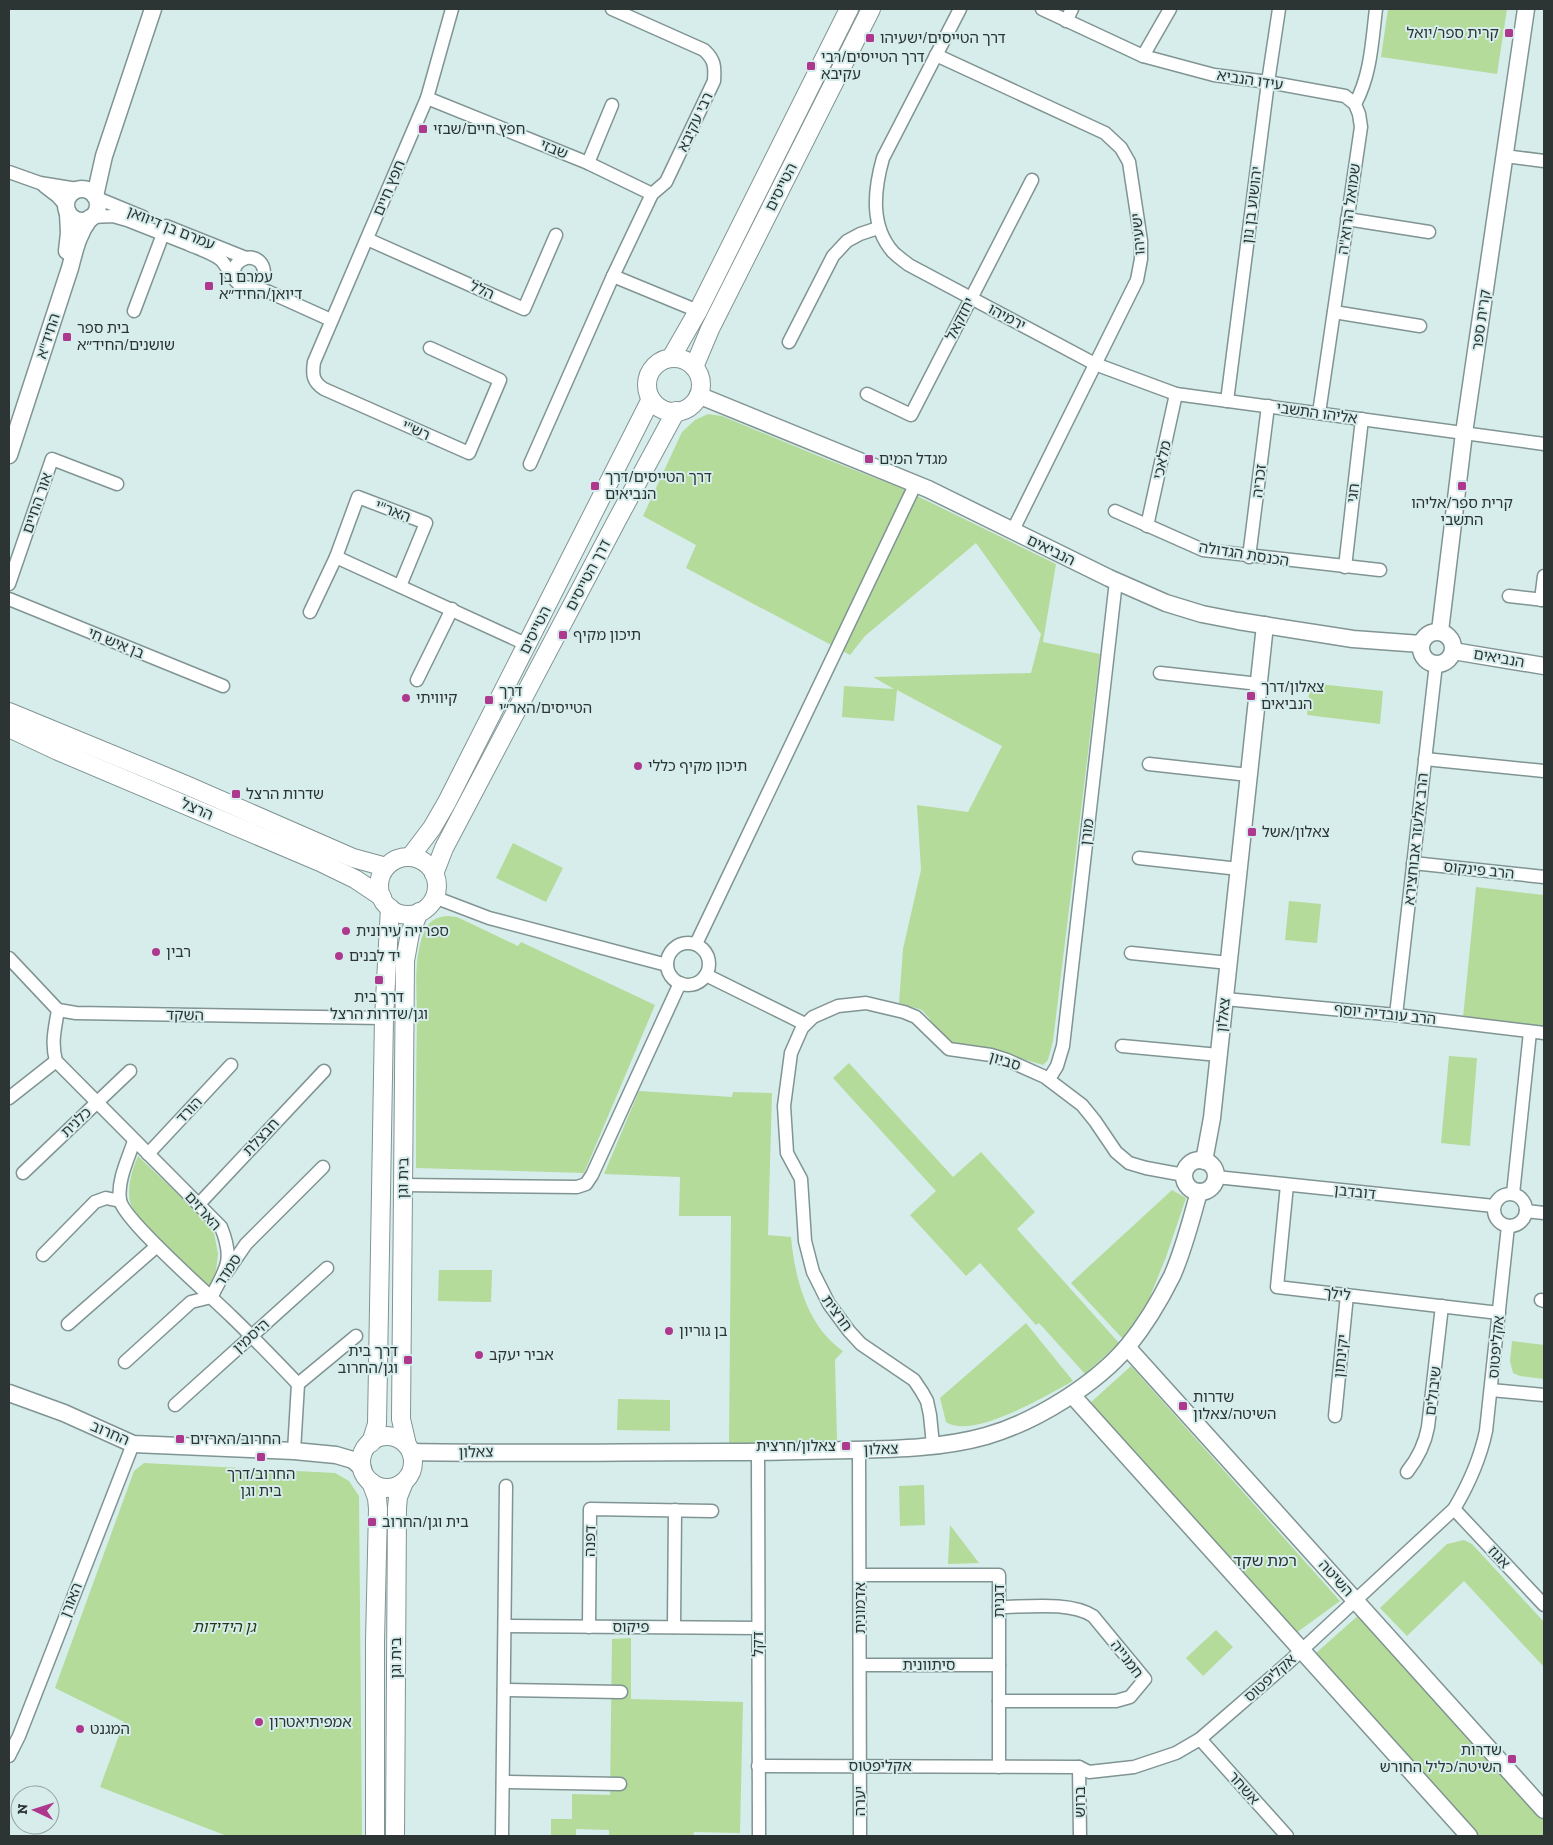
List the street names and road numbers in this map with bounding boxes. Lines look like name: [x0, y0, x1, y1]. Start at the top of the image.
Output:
street label: עידו הנביא: [1216, 66, 1285, 94]
street label: רבי עקיבא: [673, 89, 717, 155]
street label: שבזי: [537, 135, 571, 163]
street label: חפץ חיים: [369, 157, 409, 219]
street label: הטייסים: [761, 160, 801, 214]
street label: שמואל הרוא"ה: [1334, 162, 1364, 256]
street label: יהושוע בן נון: [1238, 165, 1266, 245]
street label: עמרם בן דיוואן: [124, 202, 218, 254]
street label: ישעיהו: [1127, 212, 1149, 256]
street label: הלל: [467, 277, 497, 303]
street label: קרית ספר: [1468, 288, 1494, 352]
street label: יחזקאל: [942, 294, 978, 344]
street label: ירמיהו: [985, 300, 1029, 334]
street label: החיד"א: [32, 311, 64, 361]
street label: אליהו התשבי: [1275, 398, 1359, 428]
street label: רש"י: [399, 416, 433, 444]
street label: מלאכי: [1149, 439, 1175, 481]
street label: זכריה: [1248, 463, 1270, 499]
street label: אור החיים: [18, 470, 56, 536]
street label: חגי: [1343, 482, 1363, 504]
street label: האר"י: [373, 496, 413, 526]
street label: הנביאים: [1024, 531, 1078, 569]
street label: דרך הטייסים: [562, 536, 614, 614]
street label: הכנסת הגדולה: [1198, 538, 1290, 570]
street label: הטייסים: [515, 603, 555, 657]
street label: בן איש חי: [85, 624, 147, 663]
street label: הנביאים: [1472, 645, 1526, 671]
street label: הרב אלעזר אבוחצירא: [1400, 772, 1432, 906]
street label: הרצל: [178, 794, 216, 824]
street label: מורן: [1076, 817, 1098, 847]
street label: הרב פינקוס: [1443, 857, 1515, 883]
street label: צאלון: [1212, 997, 1234, 1033]
street label: הרב עובדיה יוסף: [1333, 1000, 1437, 1028]
street label: השקד: [166, 1006, 204, 1024]
street label: סביון: [987, 1048, 1023, 1074]
street label: הורד: [172, 1093, 206, 1127]
street label: כלנית: [57, 1103, 95, 1141]
street label: חבצלת: [239, 1114, 283, 1160]
street label: בית וגן: [394, 1157, 412, 1199]
street label: דובדבן: [1333, 1181, 1377, 1203]
street label: הארזים: [181, 1188, 225, 1234]
street label: סמדר: [211, 1250, 245, 1290]
street label: לילך: [1322, 1284, 1352, 1304]
street label: חרצית: [818, 1291, 856, 1335]
street label: היסמין: [229, 1315, 273, 1357]
street label: אקליפטוס: [1484, 1315, 1508, 1379]
street label: יקינתון: [1330, 1333, 1352, 1379]
street label: שיבולים: [1421, 1365, 1445, 1417]
street label: החרוב: [88, 1417, 132, 1449]
street label: צאלון: [863, 1439, 899, 1459]
street label: צאלון: [458, 1443, 494, 1461]
street label: דפנה: [581, 1525, 599, 1557]
street label: אגוז: [1484, 1542, 1514, 1572]
street label: השיטה: [1315, 1556, 1357, 1600]
street label: האורן: [56, 1580, 86, 1620]
street label: אדמונית: [851, 1582, 869, 1634]
street label: דגנית: [990, 1584, 1008, 1618]
street label: פיקוס: [613, 1618, 649, 1636]
street label: דקל: [749, 1631, 767, 1657]
street label: חמנייה: [1107, 1636, 1147, 1682]
street label: בית וגן: [387, 1637, 405, 1679]
street label: אקליפטוס: [1240, 1650, 1300, 1706]
street label: סיתוונית: [903, 1656, 955, 1674]
street label: אקליפטוס: [848, 1757, 912, 1775]
street label: אשחר: [1225, 1768, 1263, 1808]
street label: יערה: [851, 1786, 869, 1816]
street label: ברוש: [1071, 1786, 1089, 1818]

